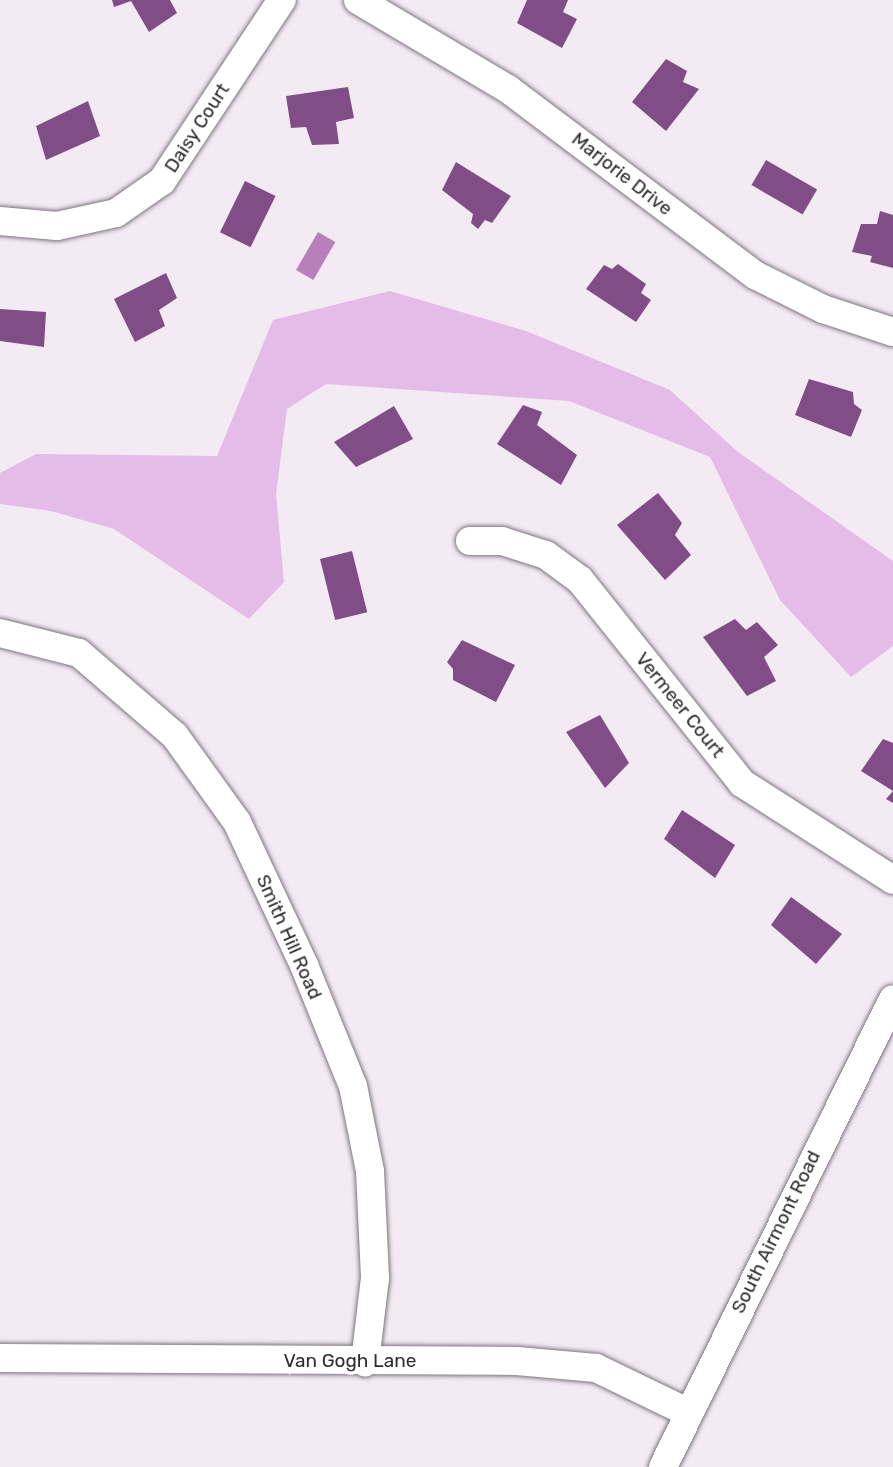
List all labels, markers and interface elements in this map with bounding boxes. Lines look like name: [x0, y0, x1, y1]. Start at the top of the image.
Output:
street label: Daisy Court: [160, 79, 234, 177]
street label: Marjorie Drive: [567, 128, 677, 220]
street label: Vermeer Court: [631, 648, 729, 762]
street label: Smith Hill Road: [251, 871, 327, 1003]
street label: South Airmont Road: [727, 1147, 825, 1317]
street label: Van Gogh Lane: [284, 1350, 416, 1372]

